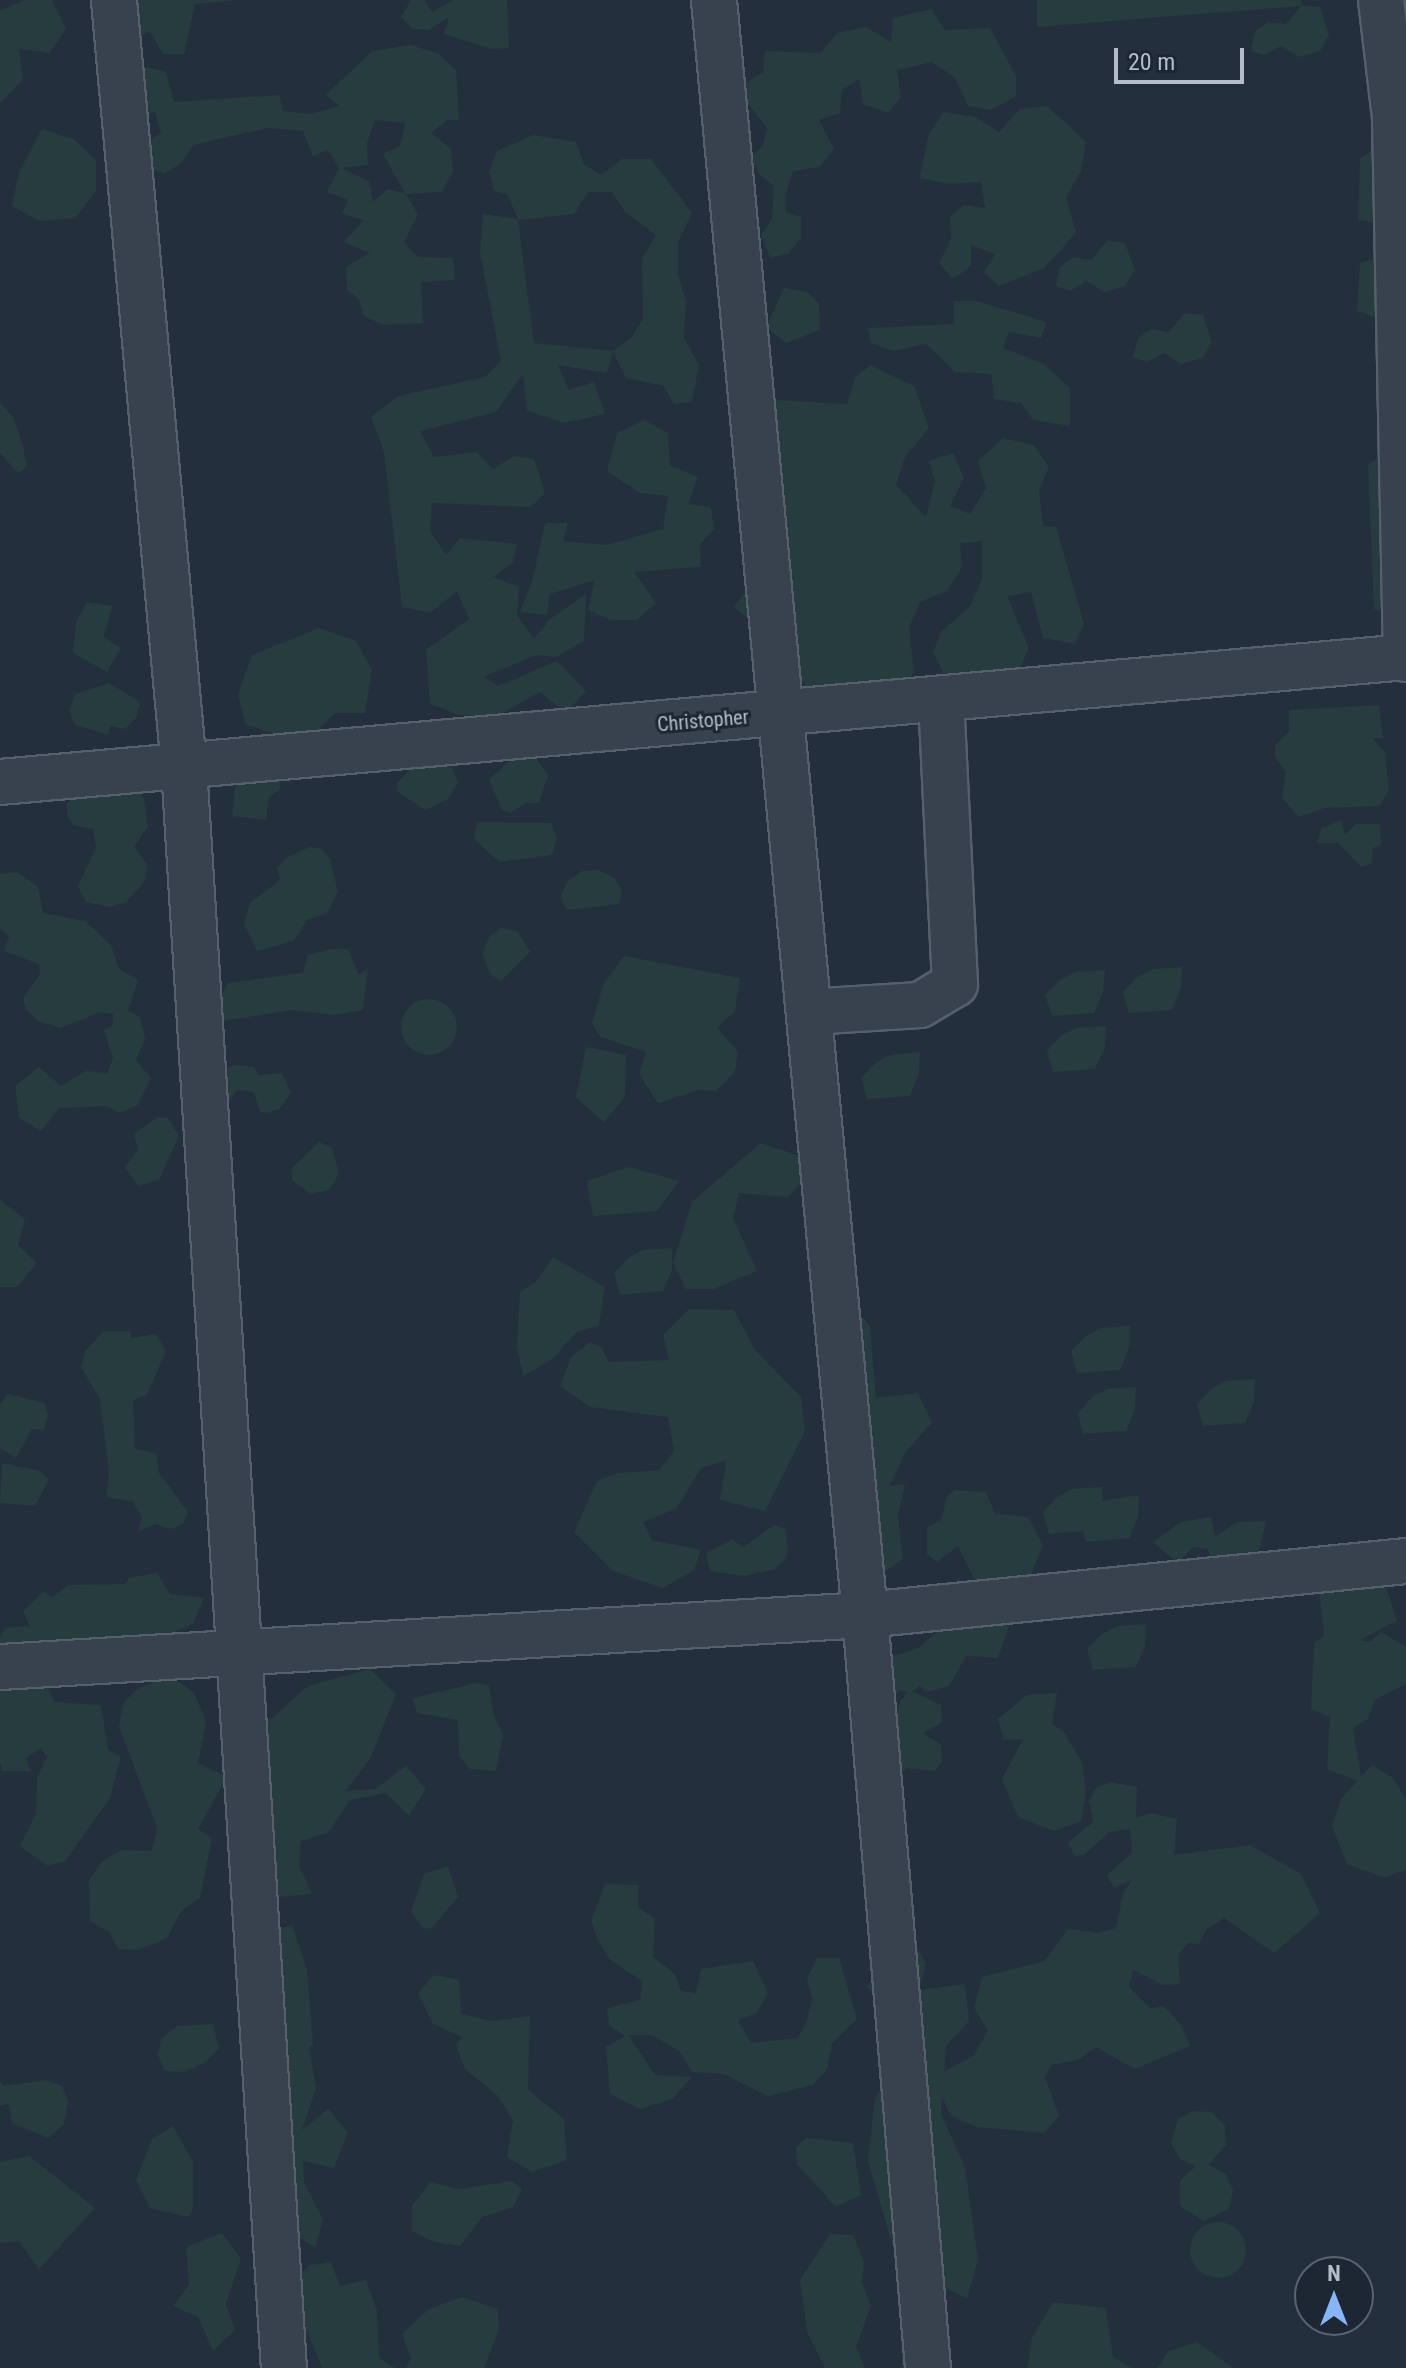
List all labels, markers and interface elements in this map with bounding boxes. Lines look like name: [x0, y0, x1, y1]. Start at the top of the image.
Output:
scale bar: [1118, 32, 1248, 82]
text: 20 m: [1128, 48, 1175, 76]
street label: Christopher: [656, 705, 750, 737]
north arrow: [1294, 2256, 1374, 2336]
text: N: [1327, 2261, 1341, 2286]

